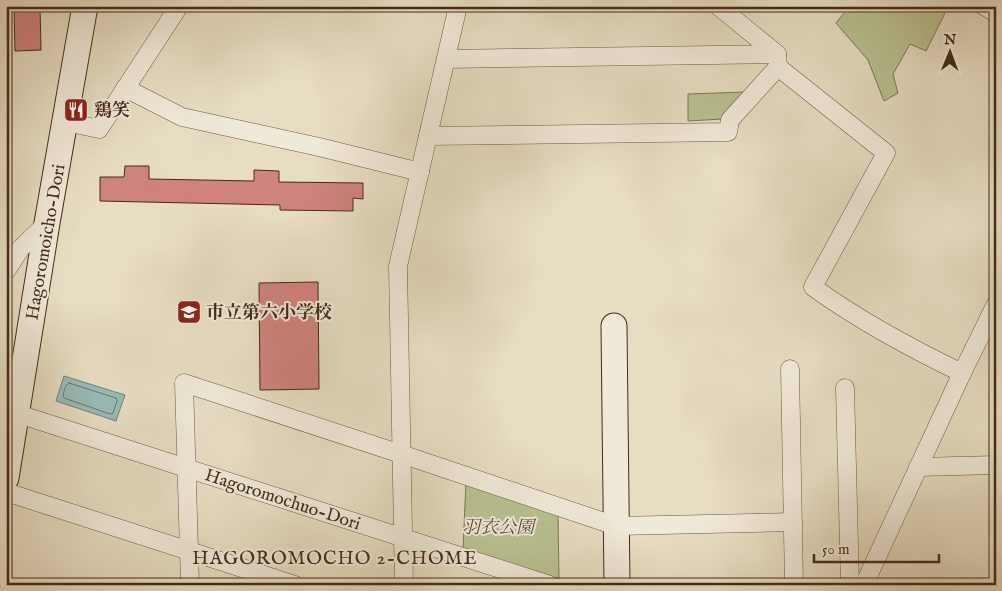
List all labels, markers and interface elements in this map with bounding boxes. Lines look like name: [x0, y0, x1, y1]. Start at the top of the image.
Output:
north arrow: [924, 28, 974, 78]
text: N: [943, 31, 956, 49]
restaurant icon: 鶏笑: [63, 97, 89, 123]
place label: 鶏笑: [94, 100, 130, 123]
street label: Hagoromoicho-Dori: [21, 162, 72, 322]
school or university icon: 市立第六小学校: [176, 299, 202, 325]
place label: 市立第六小学校: [206, 302, 332, 325]
street label: Hagoromochuo-Dori: [202, 464, 364, 537]
park label: 羽衣公園: [462, 517, 537, 540]
scale bar: [814, 531, 940, 563]
text: 50 m: [822, 540, 850, 559]
district label: HAGOROMOCHO 2-CHOME: [192, 547, 478, 571]

